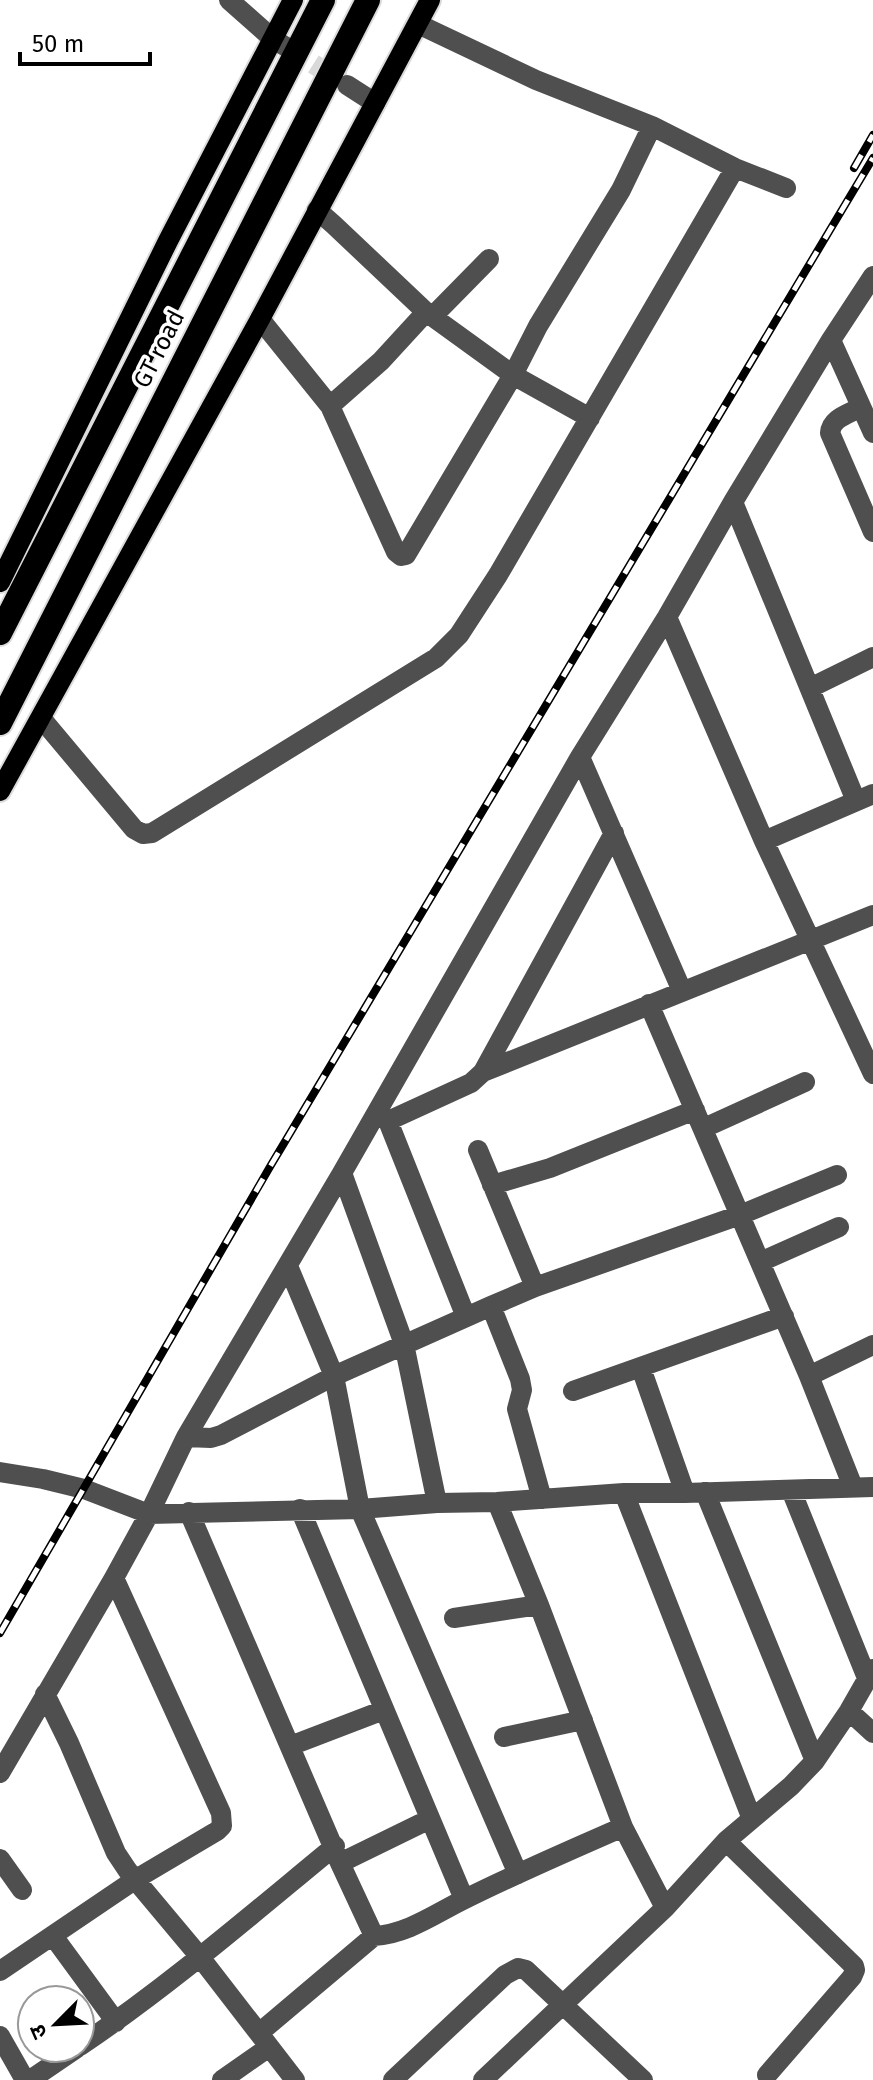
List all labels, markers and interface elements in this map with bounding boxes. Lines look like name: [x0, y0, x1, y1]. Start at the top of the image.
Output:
scale bar: [20, 16, 150, 66]
text: 50 m: [32, 30, 84, 58]
street label: GT road: [128, 306, 190, 392]
north arrow: [16, 1984, 96, 2064]
text: उ: [23, 2020, 53, 2043]

